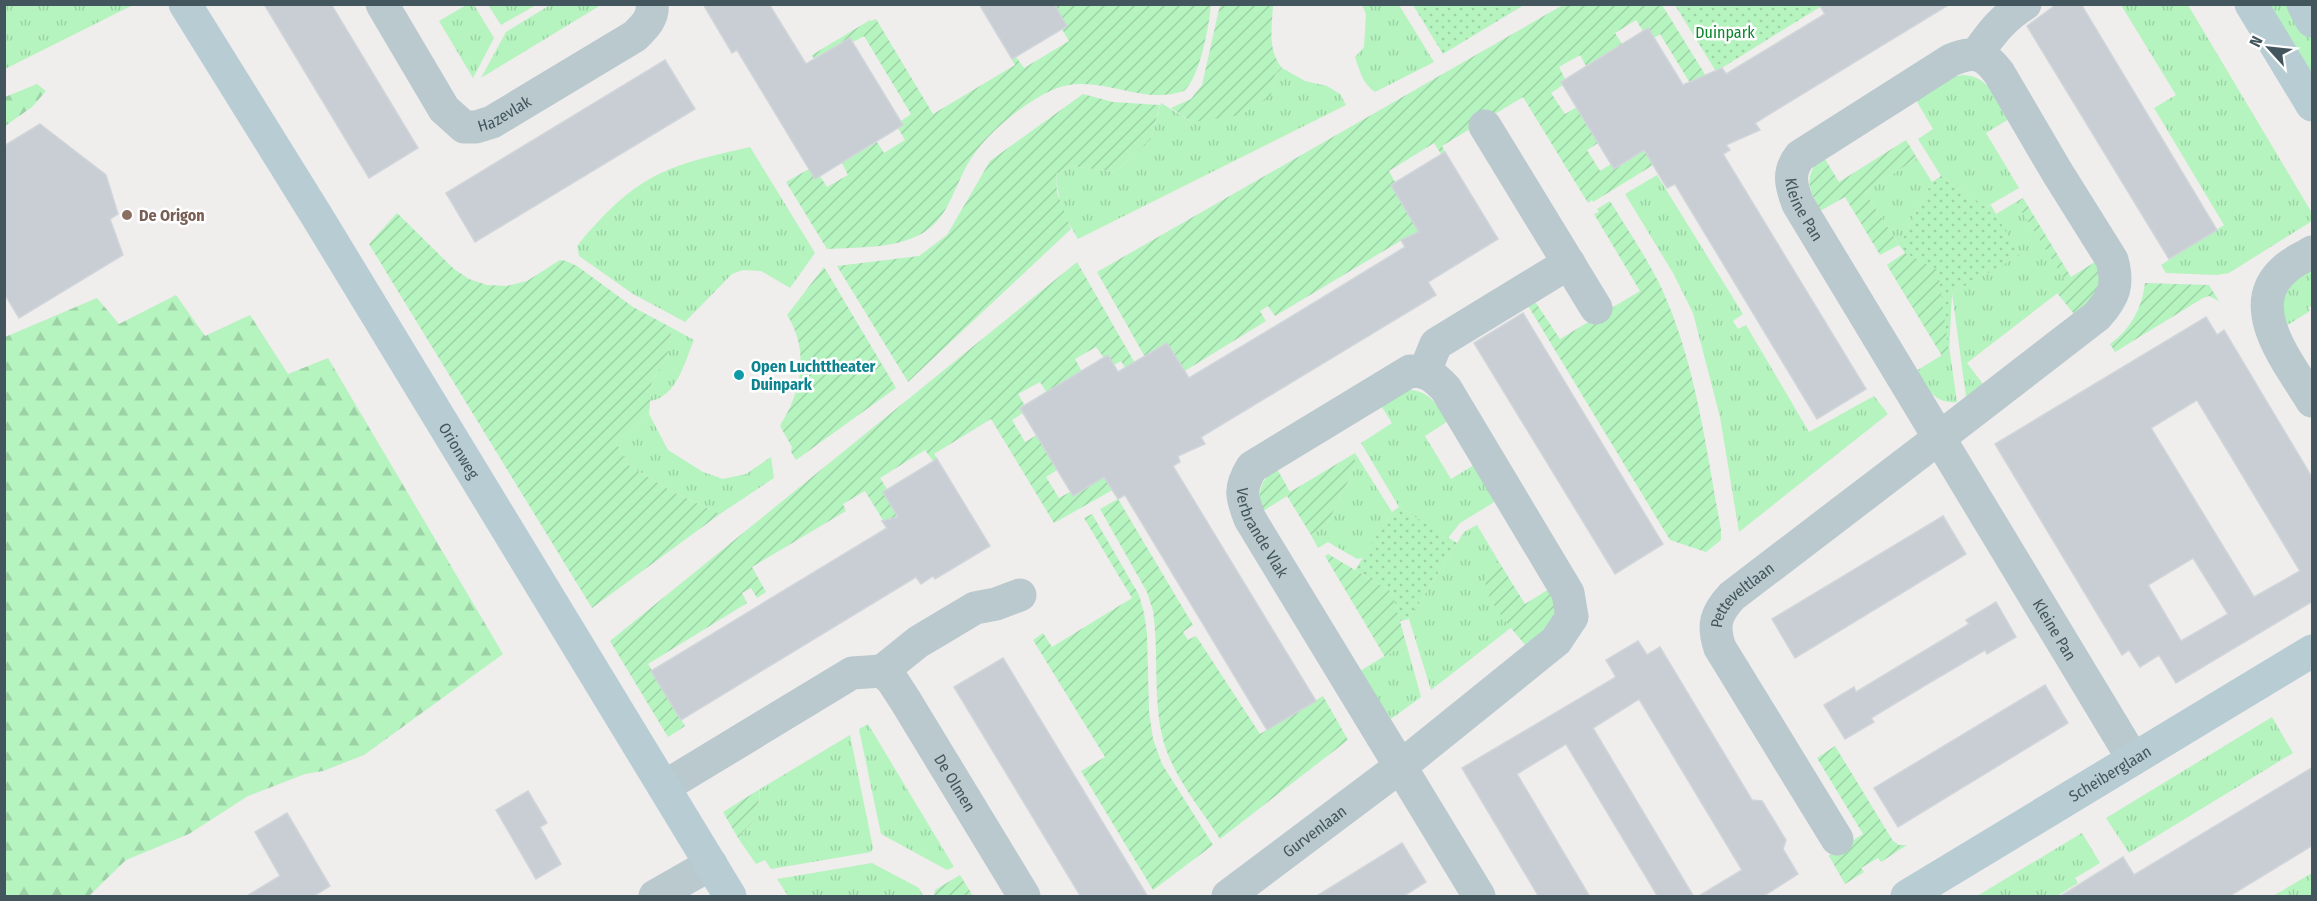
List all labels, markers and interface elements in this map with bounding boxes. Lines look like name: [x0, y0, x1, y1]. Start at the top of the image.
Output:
north arrow: [2239, 18, 2299, 78]
park label: Duinpark: [1695, 23, 1755, 42]
text: N: [2245, 33, 2267, 50]
street label: Hazevlak: [475, 92, 535, 136]
street label: Kleine Pan: [1781, 177, 1827, 245]
place label: De Origon: [139, 206, 205, 225]
marker: De Origon: [120, 208, 134, 222]
place label: Open Luchttheater Duinpark: [751, 357, 875, 394]
marker: Open Luchttheater Duinpark: [732, 368, 746, 382]
street label: Orionweg: [435, 419, 483, 483]
street label: Verbrande Vlak: [1233, 487, 1292, 581]
street label: Petteveltlaan: [1707, 559, 1778, 629]
street label: Kleine Pan: [2029, 596, 2080, 664]
street label: Scheiberglaan: [2065, 742, 2155, 806]
street label: De Olmen: [930, 751, 979, 815]
street label: Gurvenlaan: [1279, 801, 1350, 862]

